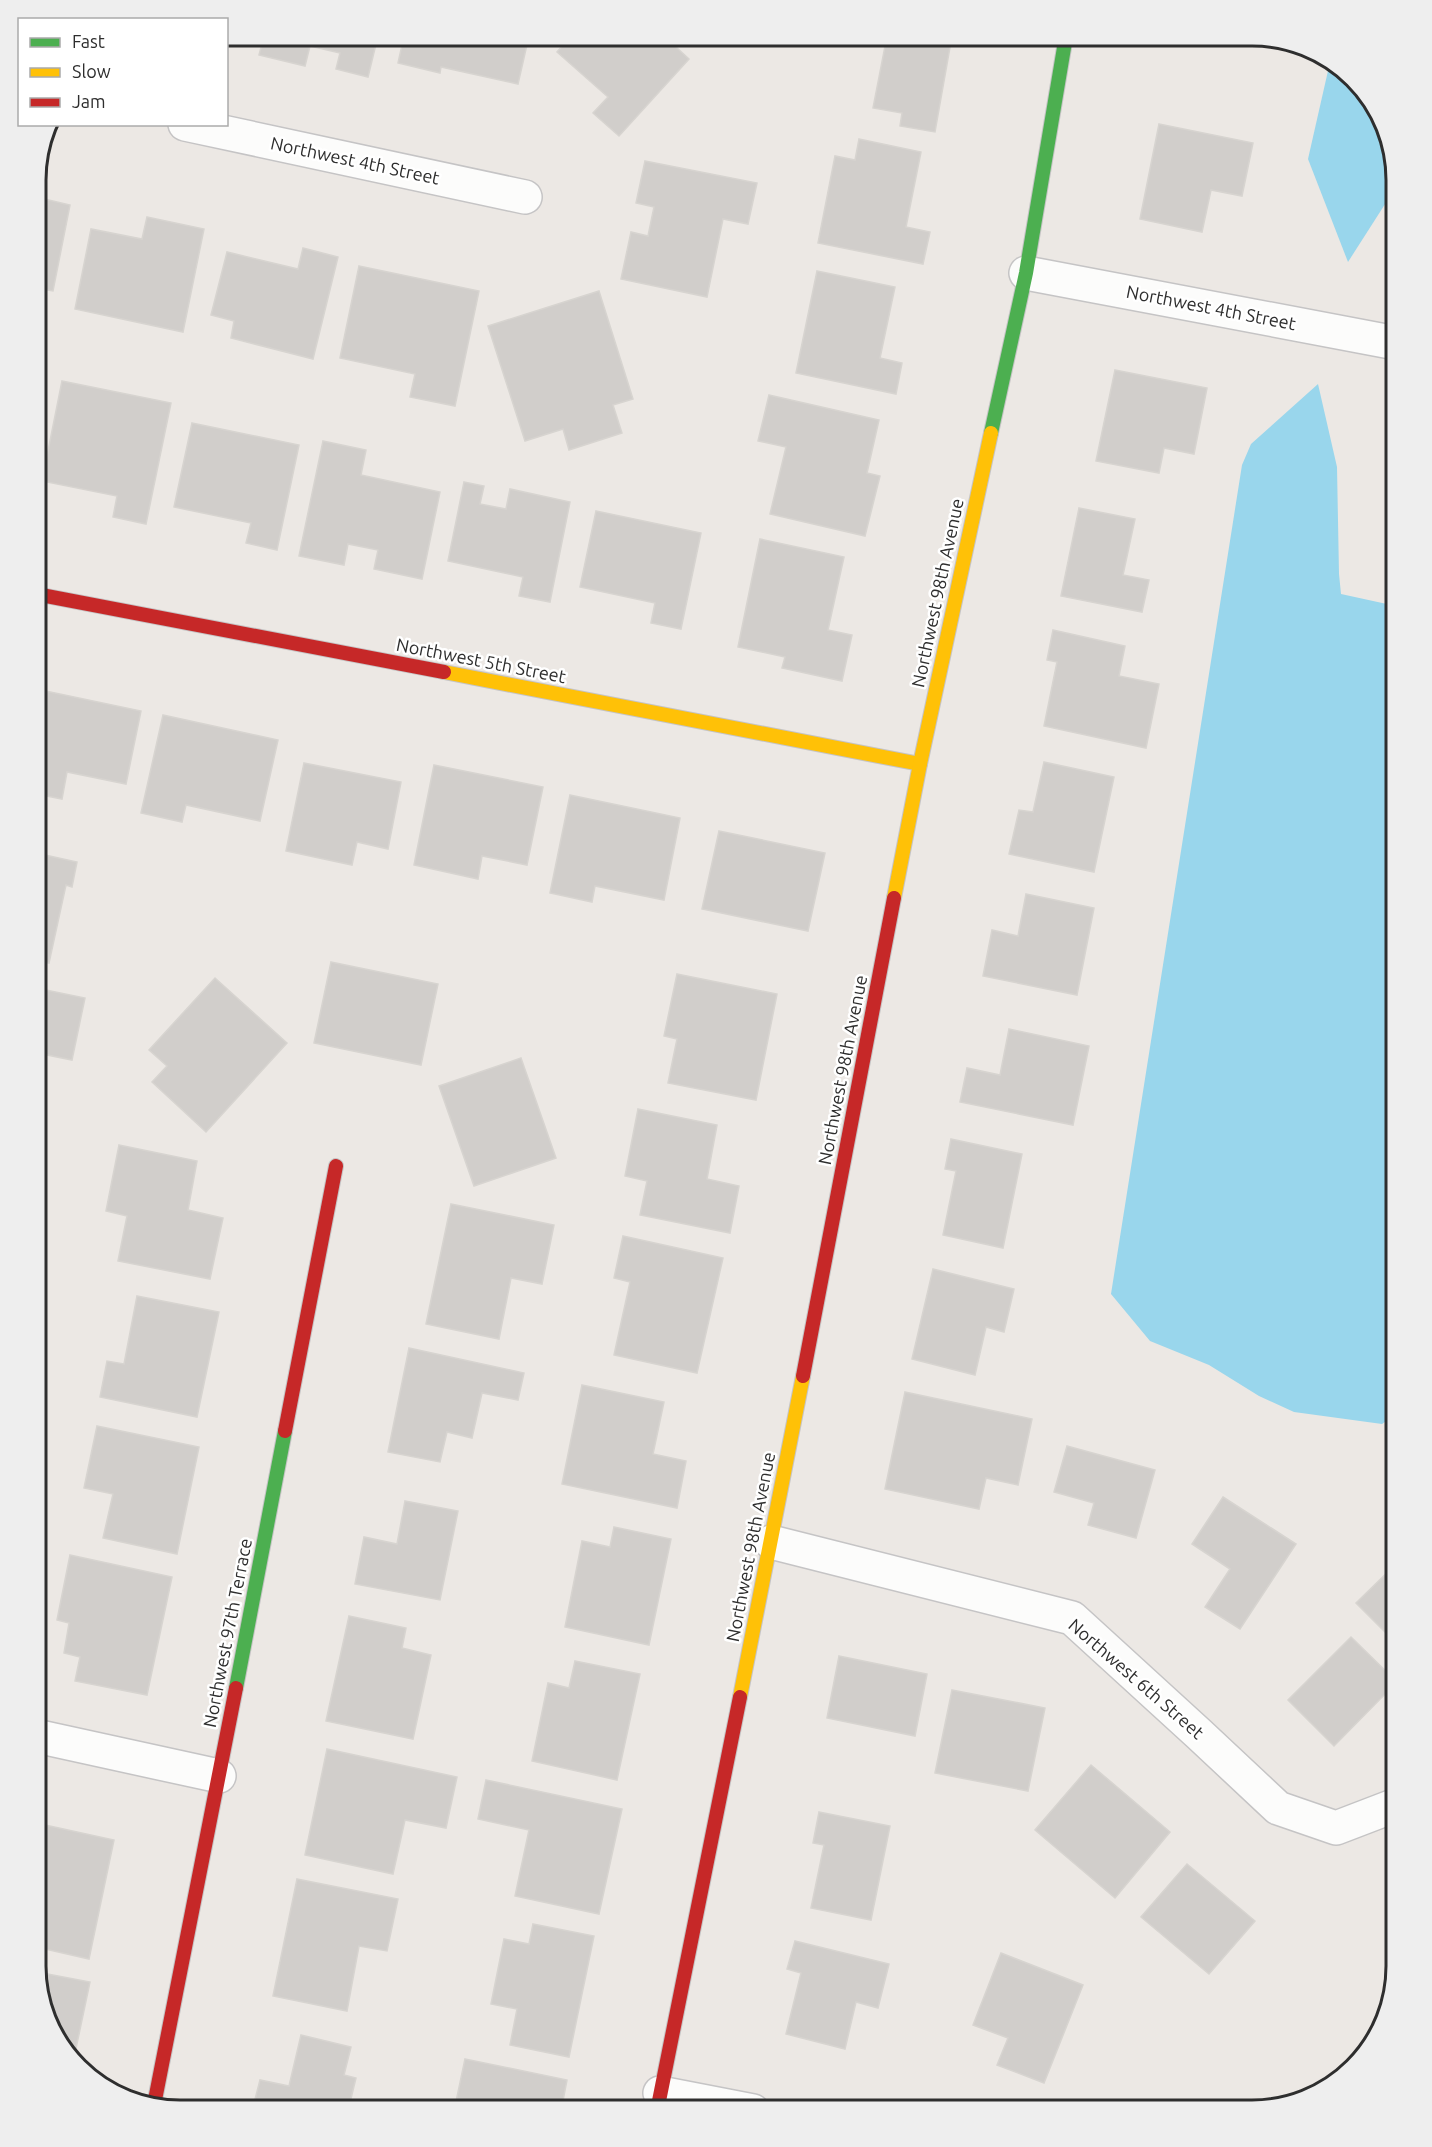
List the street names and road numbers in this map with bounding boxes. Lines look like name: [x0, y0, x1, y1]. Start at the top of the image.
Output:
street label: Northwest 4th Street: [269, 132, 442, 188]
street label: Northwest 4th Street: [1125, 281, 1298, 333]
street label: Northwest 98th Avenue: [907, 496, 967, 689]
street label: Northwest 5th Street: [395, 634, 568, 686]
street label: Northwest 98th Avenue: [814, 973, 870, 1166]
street label: Northwest 98th Avenue: [722, 1450, 778, 1643]
street label: Northwest 97th Terrace: [199, 1536, 255, 1729]
street label: Northwest 6th Street: [1065, 1614, 1208, 1742]

